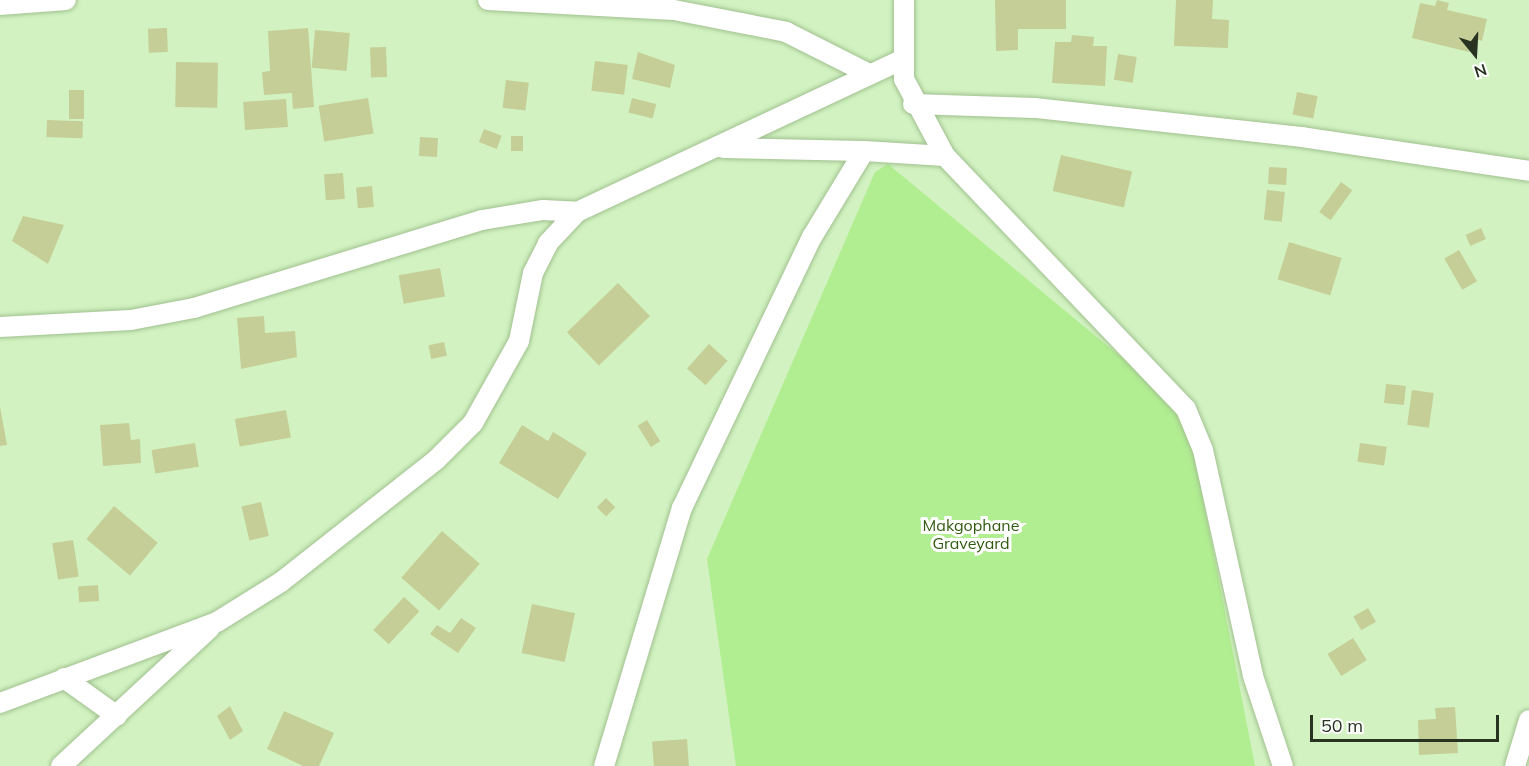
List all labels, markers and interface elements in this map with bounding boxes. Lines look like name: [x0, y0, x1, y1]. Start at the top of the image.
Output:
north arrow: [1445, 24, 1505, 84]
text: N: [1472, 60, 1489, 82]
park label: Makgophane Graveyard: [923, 515, 1019, 553]
scale bar: [1313, 703, 1502, 741]
text: 50 m: [1321, 714, 1363, 737]

